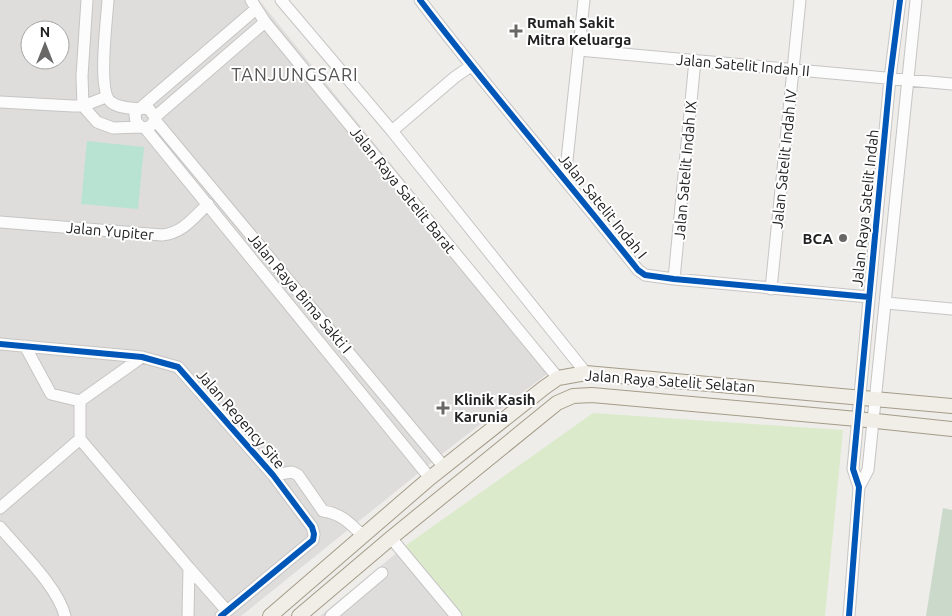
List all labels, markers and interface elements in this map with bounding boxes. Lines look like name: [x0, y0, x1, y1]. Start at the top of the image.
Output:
place label: Rumah Sakit Mitra Keluarga: [527, 14, 631, 48]
north arrow: [20, 20, 70, 70]
text: N: [40, 24, 50, 40]
marker: Rumah Sakit Mitra Keluarga: [509, 24, 523, 38]
street label: Jalan Satelit Indah II: [676, 51, 810, 79]
district label: TANJUNGSARI: [231, 64, 359, 84]
street label: Jalan Satelit Indah IV: [768, 88, 800, 229]
street label: Jalan Satelit Indah IX: [670, 100, 700, 240]
street label: Jalan Raya Satelit Barat: [347, 124, 459, 257]
street label: Jalan Raya Satelit Indah: [848, 128, 882, 288]
street label: Jalan Satelit Indah I: [555, 150, 651, 262]
street label: Jalan Yupiter: [65, 219, 155, 243]
street label: Jalan Raya Bima Sakti I: [245, 230, 355, 356]
place label: BCA: [803, 230, 833, 247]
marker: BCA: [837, 232, 849, 244]
street label: Jalan Regency Site: [193, 366, 289, 472]
street label: Jalan Raya Satelit Selatan: [584, 367, 756, 395]
place label: Klinik Kasih Karunia: [454, 391, 536, 425]
marker: Klinik Kasih Karunia: [436, 401, 450, 415]

